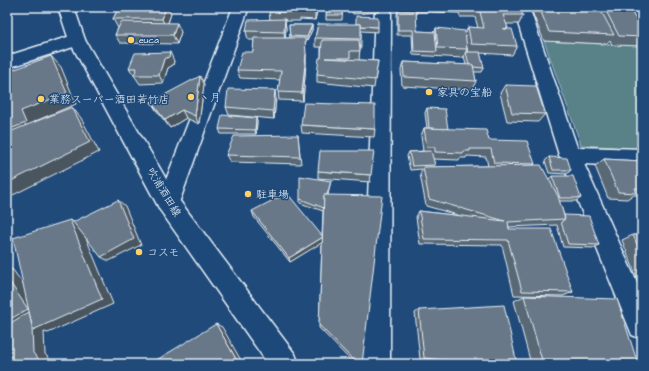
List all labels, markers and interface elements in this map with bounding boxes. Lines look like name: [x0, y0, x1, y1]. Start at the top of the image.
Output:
place label: euca: [139, 34, 159, 47]
marker: euca: [126, 35, 136, 45]
place label: 家具の宝船: [437, 85, 492, 100]
marker: 家具の宝船: [424, 87, 434, 97]
place label: ヽ月: [199, 90, 221, 105]
place label: 業務スーパー酒田若竹店: [49, 92, 170, 107]
marker: ヽ月: [186, 92, 196, 102]
marker: 業務スーパー酒田若竹店: [36, 94, 46, 104]
street label: 吹浦酒田線: [143, 165, 185, 219]
place label: 駐車場: [256, 187, 289, 202]
marker: 駐車場: [243, 189, 253, 199]
place label: コスモ: [147, 245, 180, 260]
marker: コスモ: [134, 247, 144, 257]

